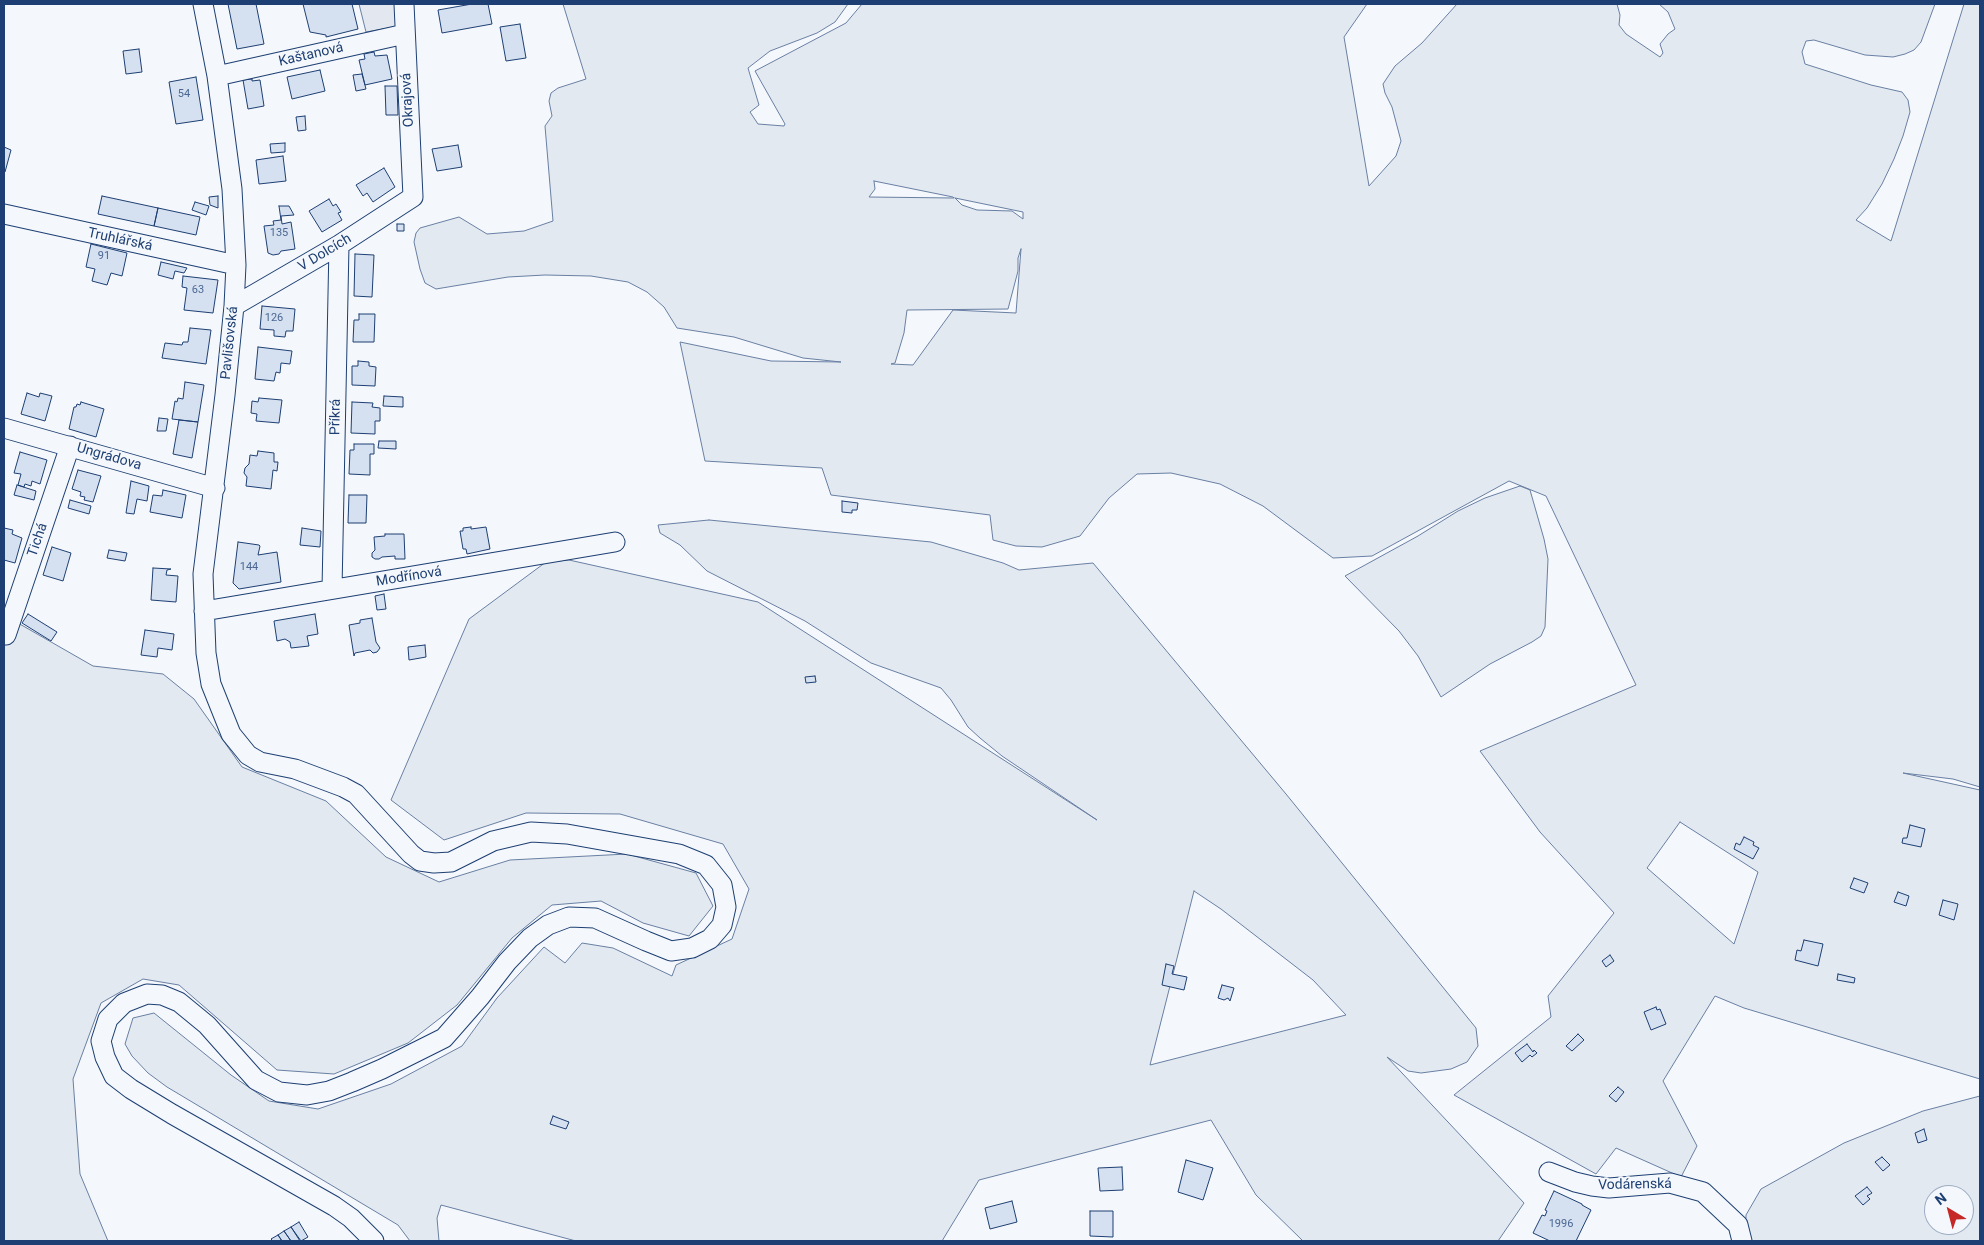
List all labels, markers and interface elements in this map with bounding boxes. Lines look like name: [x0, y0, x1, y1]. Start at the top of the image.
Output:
street label: Kaštanová: [277, 39, 345, 71]
street label: Okrajová: [398, 72, 418, 128]
house number: 54: [178, 87, 190, 101]
street label: Truhlářská: [86, 225, 154, 255]
house number: 135: [270, 226, 288, 240]
street label: V Dolcích: [295, 231, 355, 275]
house number: 91: [98, 249, 110, 263]
house number: 63: [192, 283, 204, 297]
street label: Pavlišovská: [218, 305, 242, 381]
house number: 126: [265, 311, 283, 325]
street label: Příkrá: [327, 399, 345, 435]
street label: Ungrádova: [75, 440, 143, 474]
street label: Tichá: [24, 521, 52, 559]
house number: 144: [240, 560, 258, 574]
street label: Modřínová: [375, 564, 443, 590]
street label: Vodárenská: [1598, 1176, 1672, 1194]
north arrow: [1924, 1185, 1974, 1235]
text: N: [1932, 1189, 1949, 1208]
house number: 1996: [1549, 1217, 1573, 1231]

